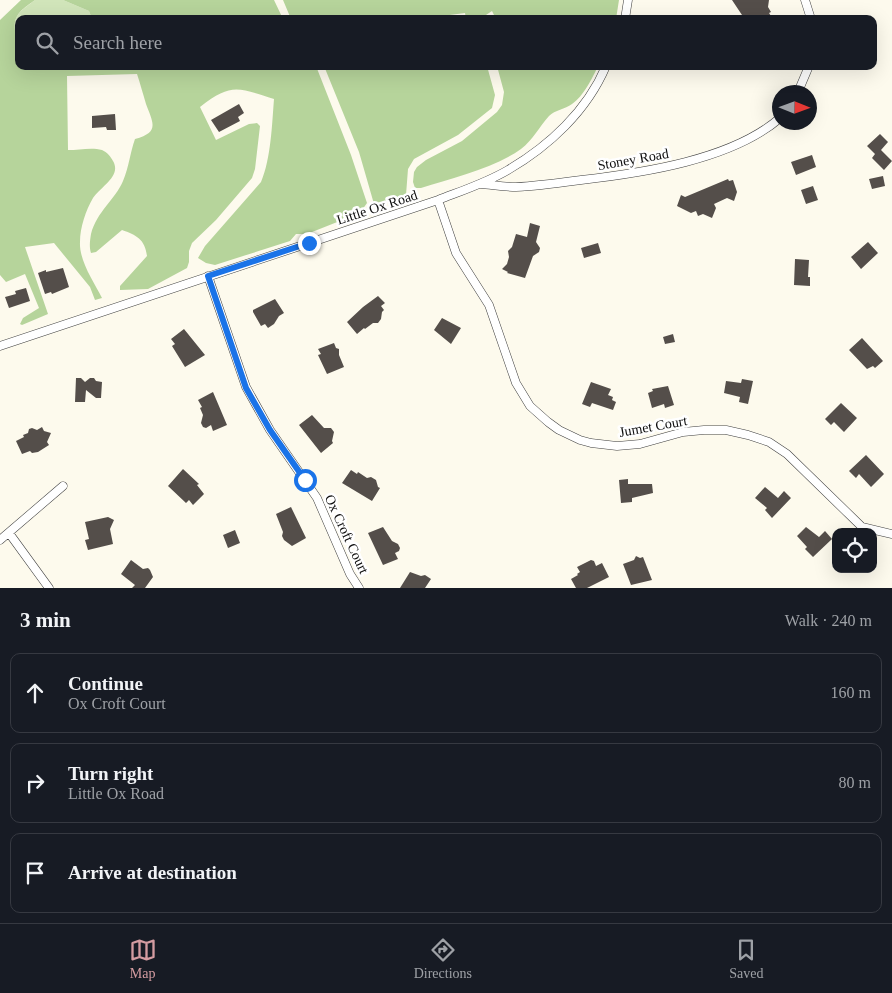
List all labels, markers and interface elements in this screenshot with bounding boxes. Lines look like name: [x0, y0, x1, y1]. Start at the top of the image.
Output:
search box: [15, 15, 877, 70]
icon: search: [33, 29, 61, 57]
text: Search here: [73, 32, 162, 53]
north arrow: [772, 85, 817, 130]
street label: Stoney Road: [596, 146, 670, 173]
street label: Little Ox Road: [335, 187, 419, 228]
route end: [298, 232, 321, 255]
street label: Jumet Court: [618, 413, 688, 440]
route start: [294, 469, 317, 492]
street label: Ox Croft Court: [322, 492, 371, 576]
map controls: [832, 528, 877, 573]
button: locate: [832, 528, 877, 573]
text: 3 min: [20, 608, 71, 632]
text: Walk · 240 m: [785, 612, 872, 629]
text: Continue: [68, 673, 143, 694]
icon: ahead: [21, 679, 49, 707]
text: 160 m: [831, 684, 871, 701]
text: Ox Croft Court: [68, 695, 166, 712]
text: Turn right: [68, 763, 153, 784]
icon: right: [21, 769, 49, 797]
text: 80 m: [839, 774, 871, 791]
text: Little Ox Road: [68, 785, 164, 802]
icon: arrive: [21, 859, 49, 887]
text: Arrive at destination: [68, 862, 237, 883]
tab: Map: [129, 936, 157, 982]
tab: Directions: [414, 936, 472, 982]
tab: Saved: [729, 936, 763, 982]

